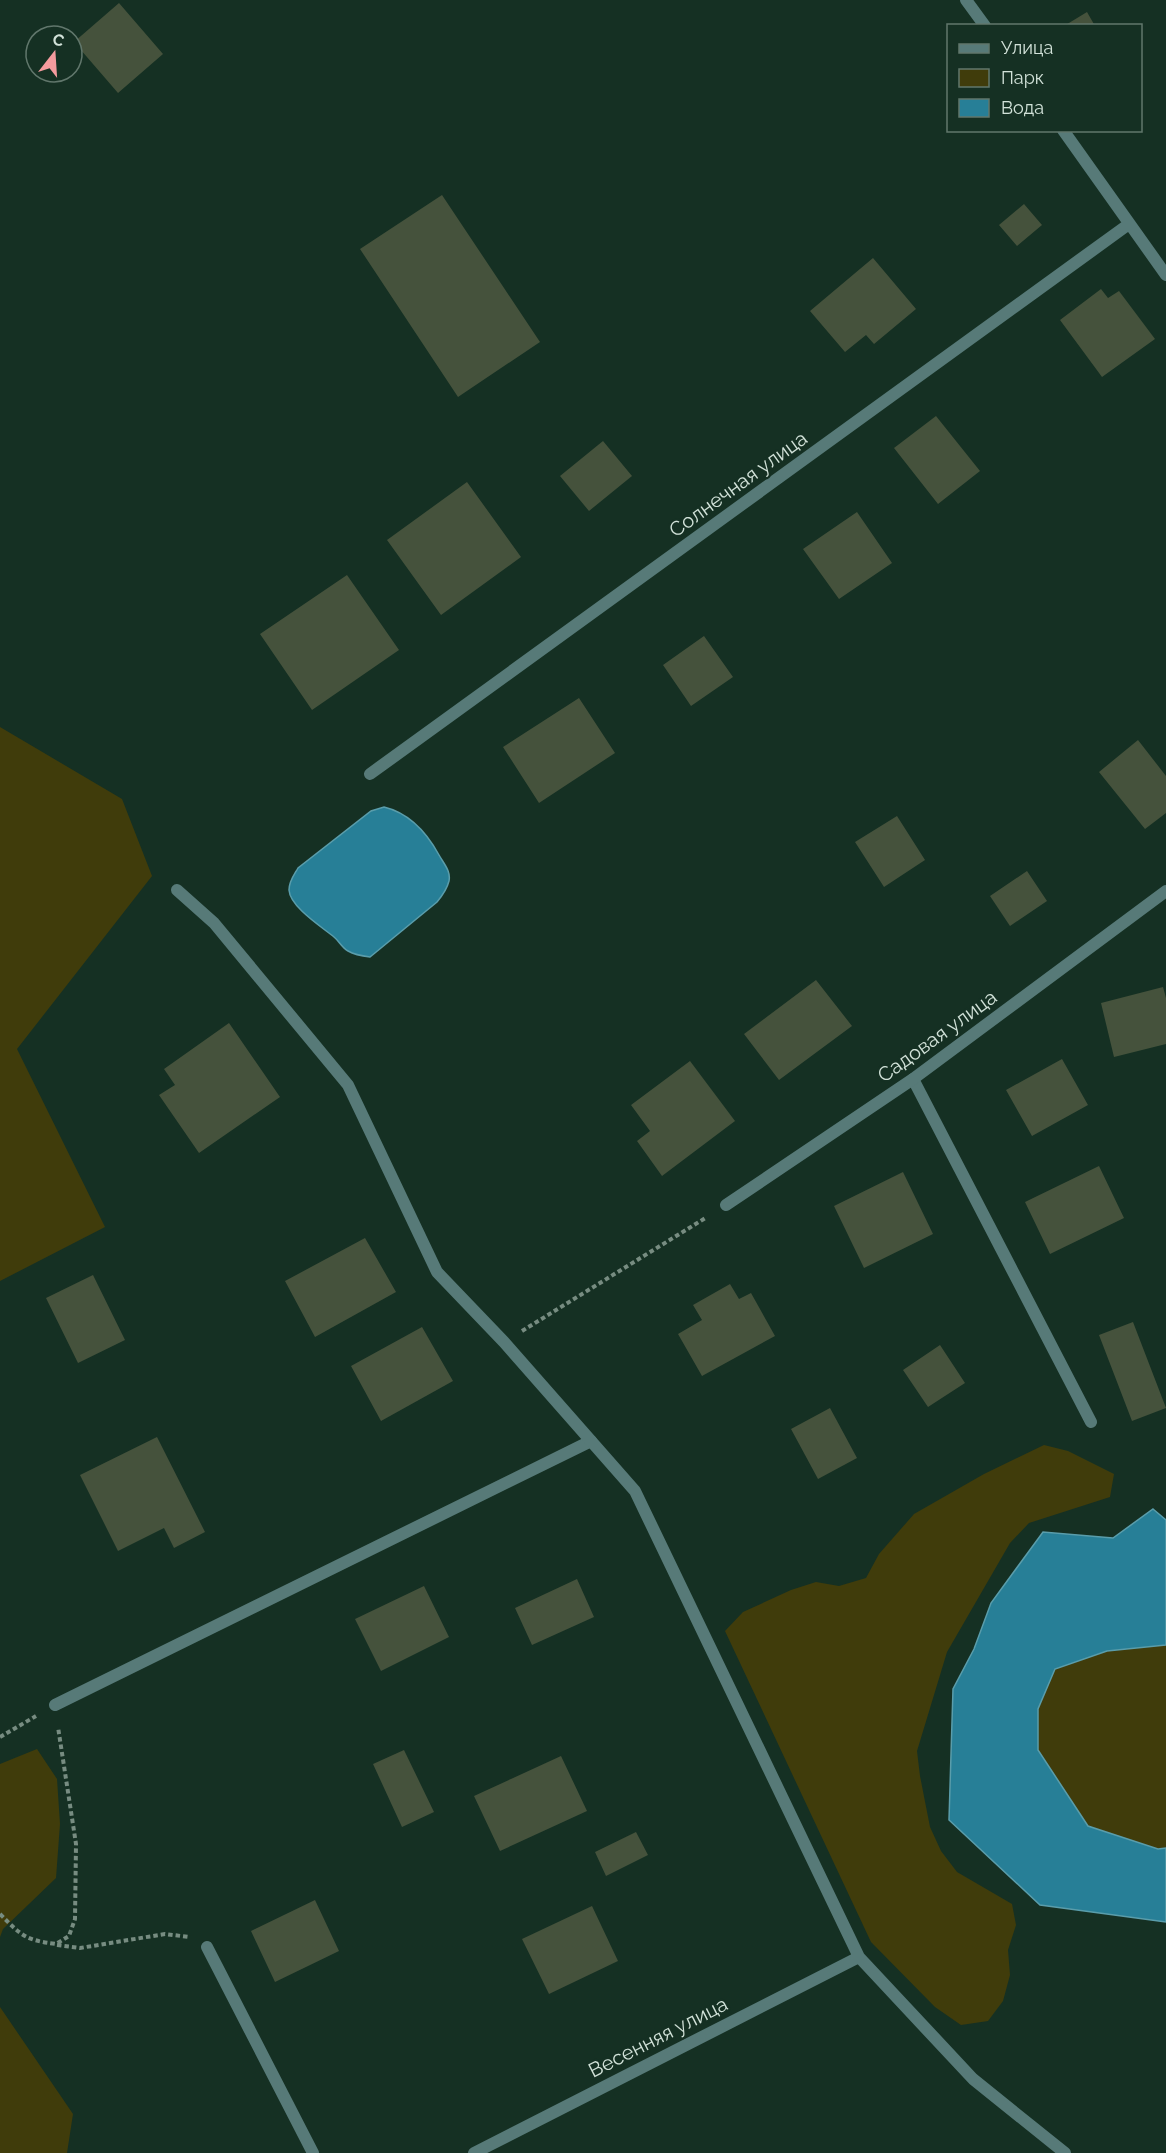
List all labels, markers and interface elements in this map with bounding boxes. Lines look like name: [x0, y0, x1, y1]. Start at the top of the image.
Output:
north arrow: [24, 24, 84, 84]
legend: [947, 24, 1142, 132]
text: С: [50, 29, 66, 51]
text: Улица: [1001, 37, 1053, 58]
text: Парк: [1001, 67, 1044, 88]
text: Вода: [1001, 97, 1044, 118]
street label: Солнечная улица: [664, 426, 812, 542]
street label: Садовая улица: [873, 985, 1001, 1087]
street label: Весенняя улица: [584, 1992, 732, 2082]

